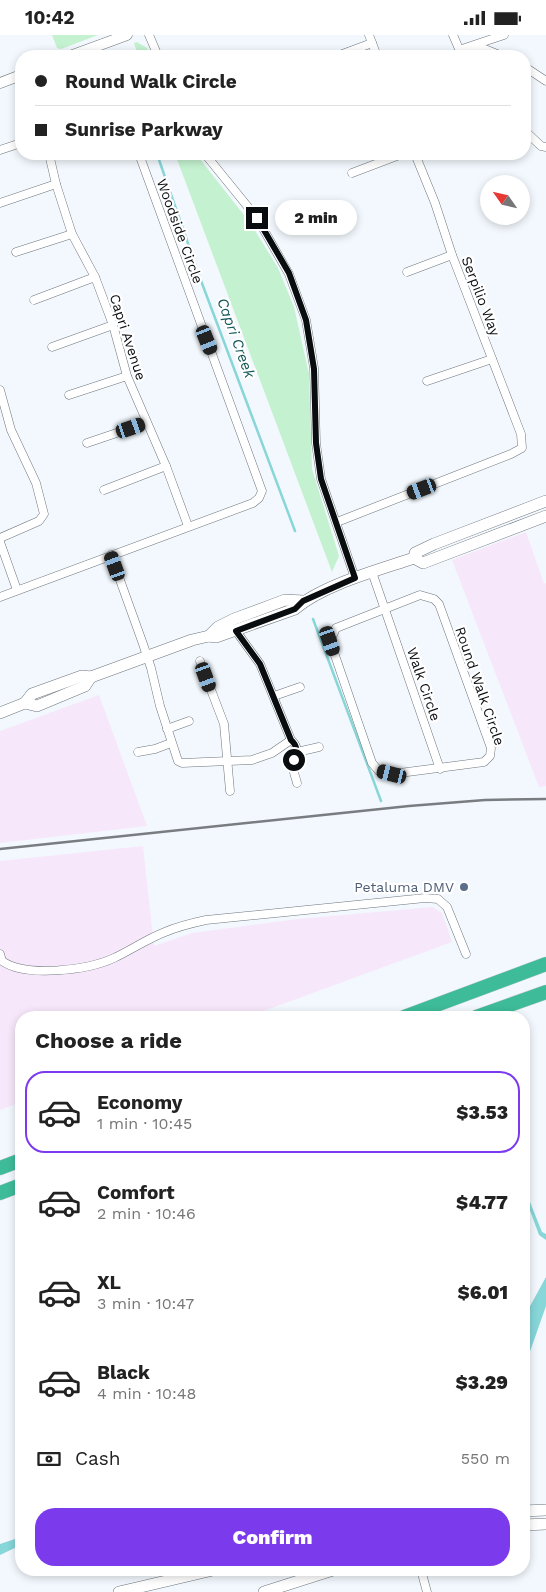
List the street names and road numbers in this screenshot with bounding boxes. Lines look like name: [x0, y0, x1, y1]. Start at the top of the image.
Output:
street label: Woodside Circle: [154, 176, 206, 286]
street label: Serpilio Way: [459, 254, 504, 339]
street label: Capri Avenue: [107, 292, 149, 382]
street label: Round Walk Circle: [452, 625, 508, 747]
street label: Walk Circle: [404, 645, 444, 723]

